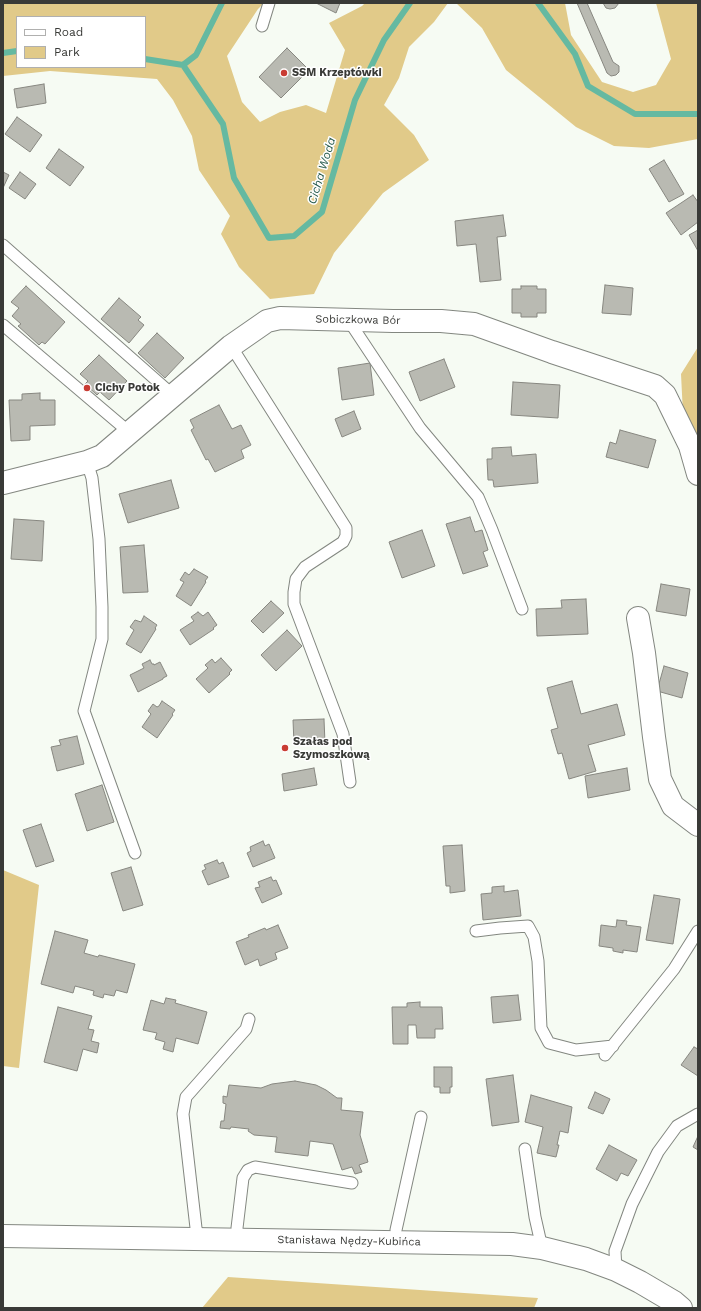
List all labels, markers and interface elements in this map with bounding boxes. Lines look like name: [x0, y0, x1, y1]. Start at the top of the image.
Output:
legend: [16, 16, 146, 68]
text: Road: [54, 25, 83, 39]
text: Park: [54, 45, 80, 59]
place label: SSM Krzeptówki: [292, 66, 382, 80]
marker: SSM Krzeptówki: [279, 68, 289, 78]
water label: Cicha Woda: [305, 136, 339, 206]
street label: Sobiczkowa Bór: [315, 313, 401, 327]
place label: Cichy Potok: [95, 381, 160, 395]
marker: Cichy Potok: [82, 383, 92, 393]
place label: Szałas pod Szymoszkową: [293, 735, 370, 761]
marker: Szałas pod Szymoszkową: [280, 743, 290, 753]
street label: Stanisława Nędzy-Kubińca: [277, 1233, 421, 1249]

